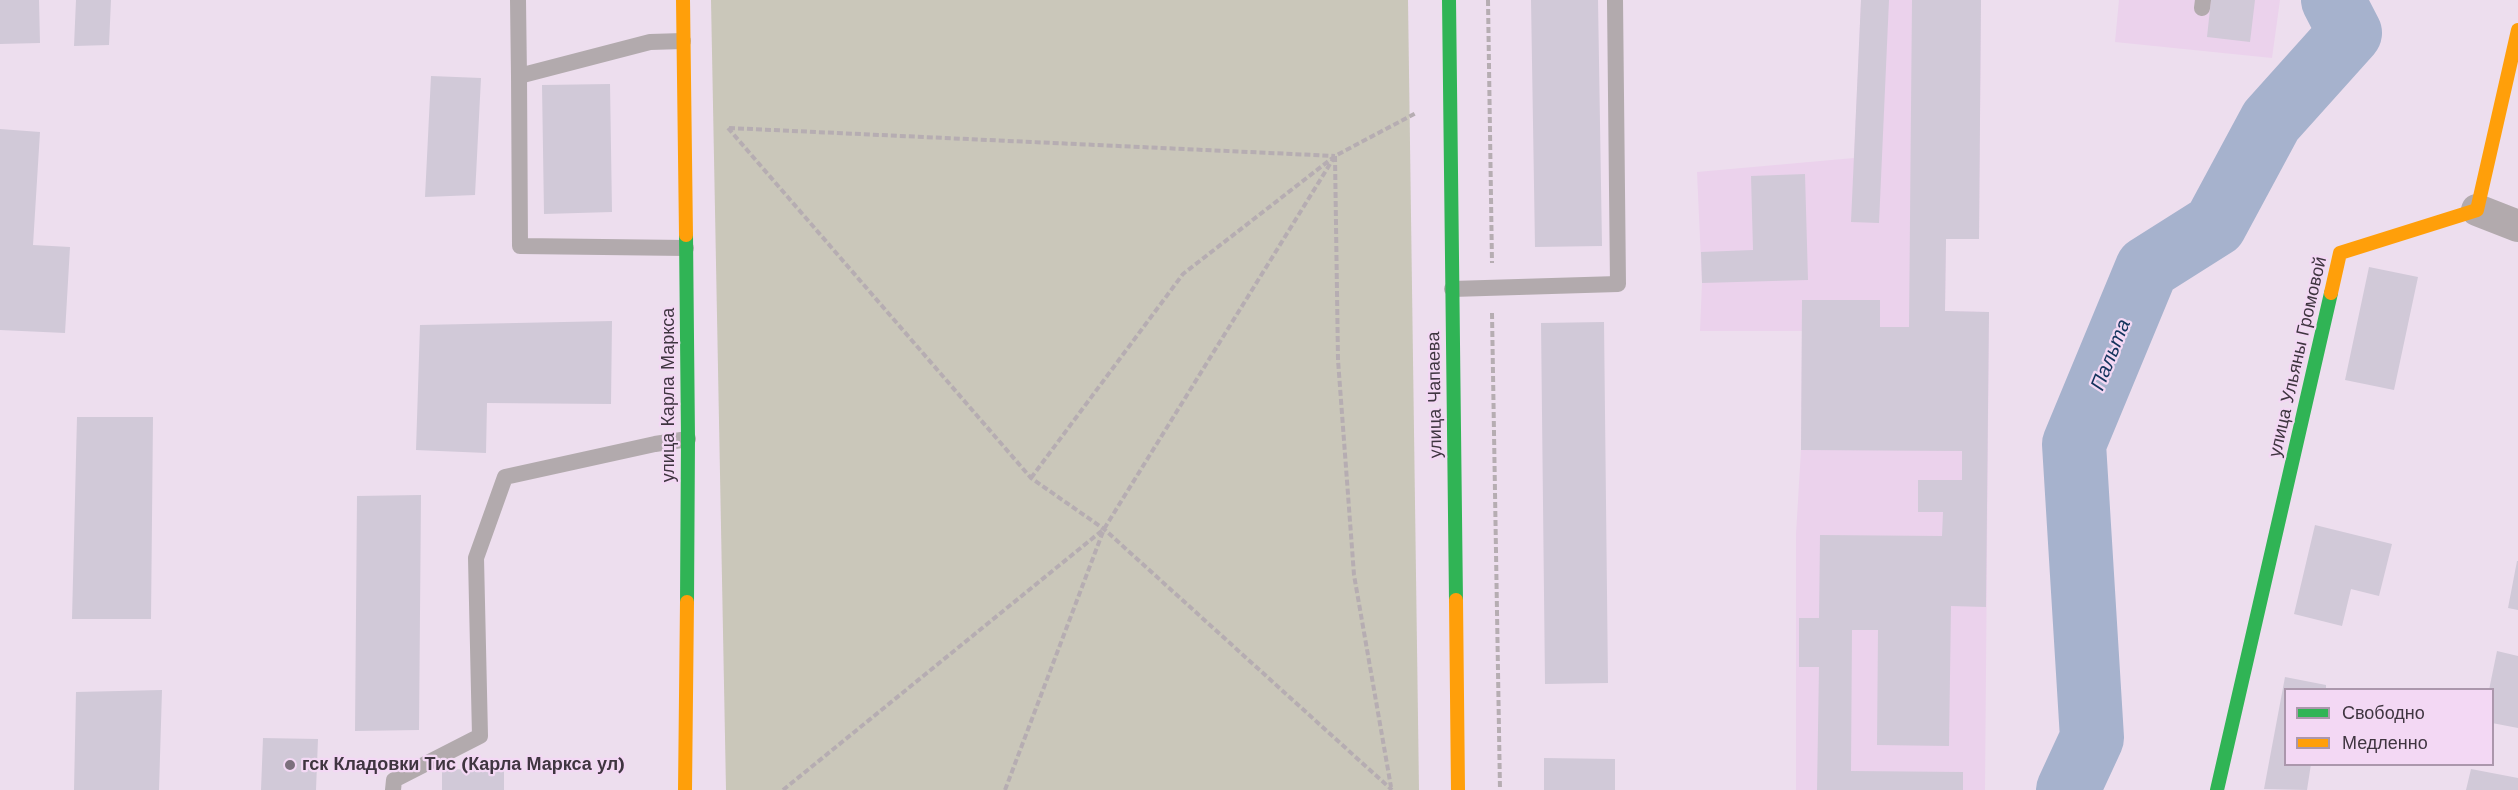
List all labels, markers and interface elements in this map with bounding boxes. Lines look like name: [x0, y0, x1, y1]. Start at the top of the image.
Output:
street label: улица Ульяны Громовой: [2264, 255, 2332, 459]
street label: улица Карла Маркса: [658, 308, 680, 482]
water label: Пальта: [2086, 316, 2136, 394]
street label: улица Чапаева: [1423, 331, 1447, 459]
legend: [2284, 688, 2494, 766]
text: Свободно: [2342, 702, 2425, 723]
text: Медленно: [2342, 732, 2428, 753]
place label: гск Кладовки Тис (Карла Маркса ул): [302, 754, 625, 776]
marker: гск Кладовки Тис (Карла Маркса ул): [283, 758, 297, 772]

